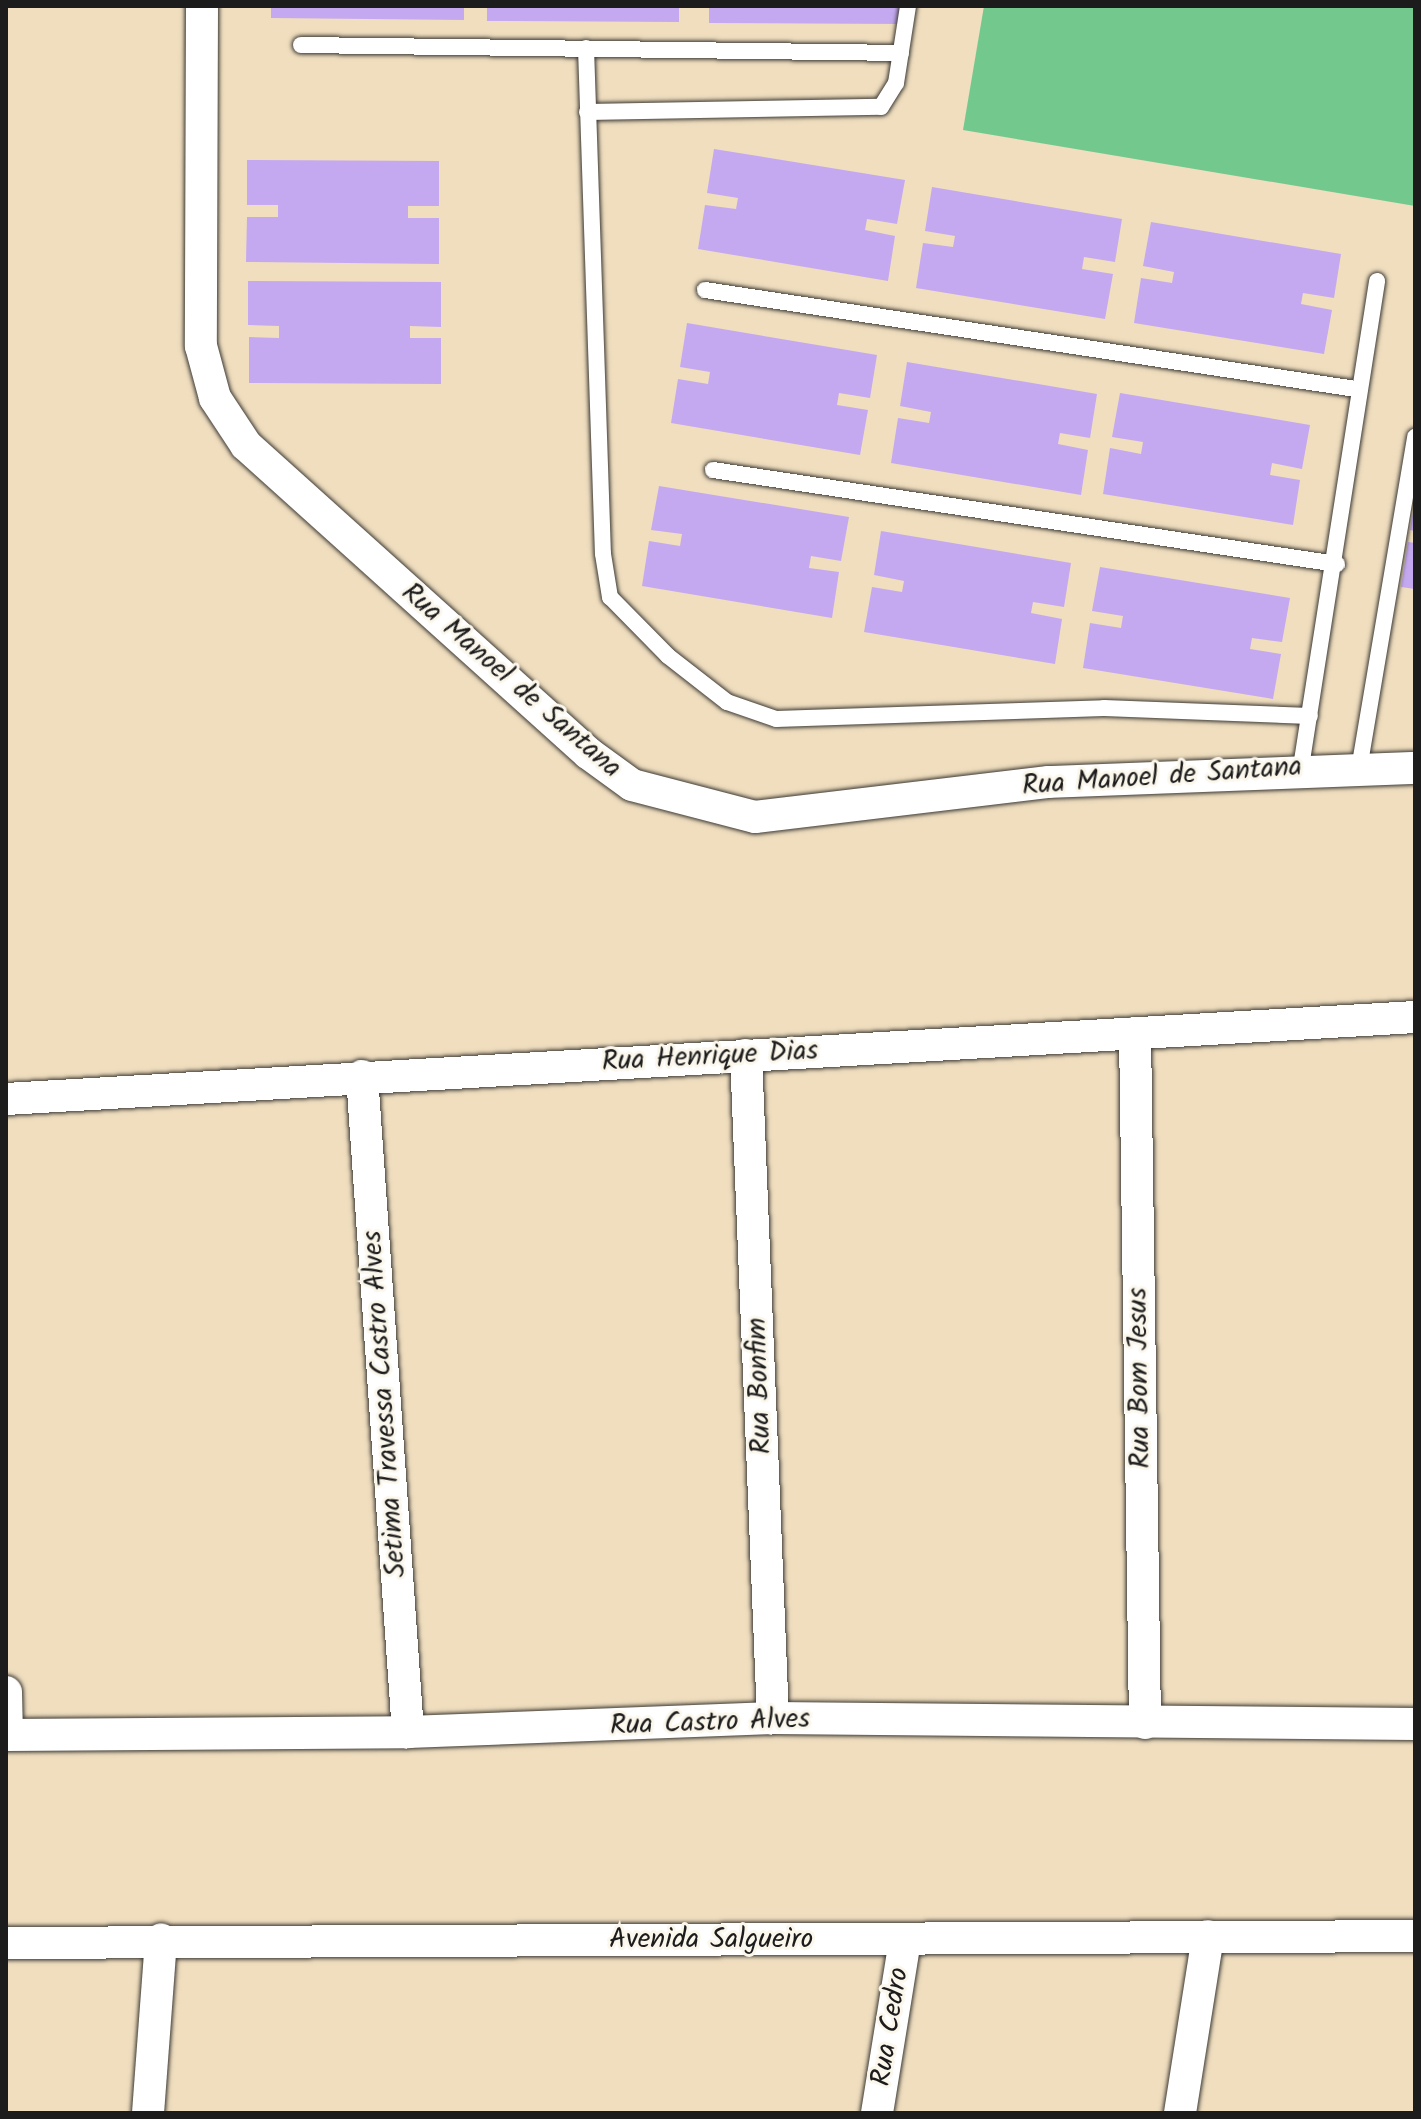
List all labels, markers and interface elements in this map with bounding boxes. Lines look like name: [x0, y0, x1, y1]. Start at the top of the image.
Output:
street label: Rua Manoel de Santana: [394, 576, 628, 786]
street label: Rua Manoel de Santana: [1021, 750, 1303, 804]
street label: Rua Henrique Dias: [601, 1035, 819, 1079]
street label: Setima Travessa Castro Alves: [356, 1229, 414, 1579]
street label: Rua Bom Jesus: [1122, 1287, 1158, 1469]
street label: Rua Bonfim: [741, 1317, 779, 1455]
street label: Rua Castro Alves: [609, 1703, 811, 1743]
street label: Avenida Salgueiro: [609, 1923, 813, 1957]
street label: Rua Cedro: [865, 1965, 917, 2089]

